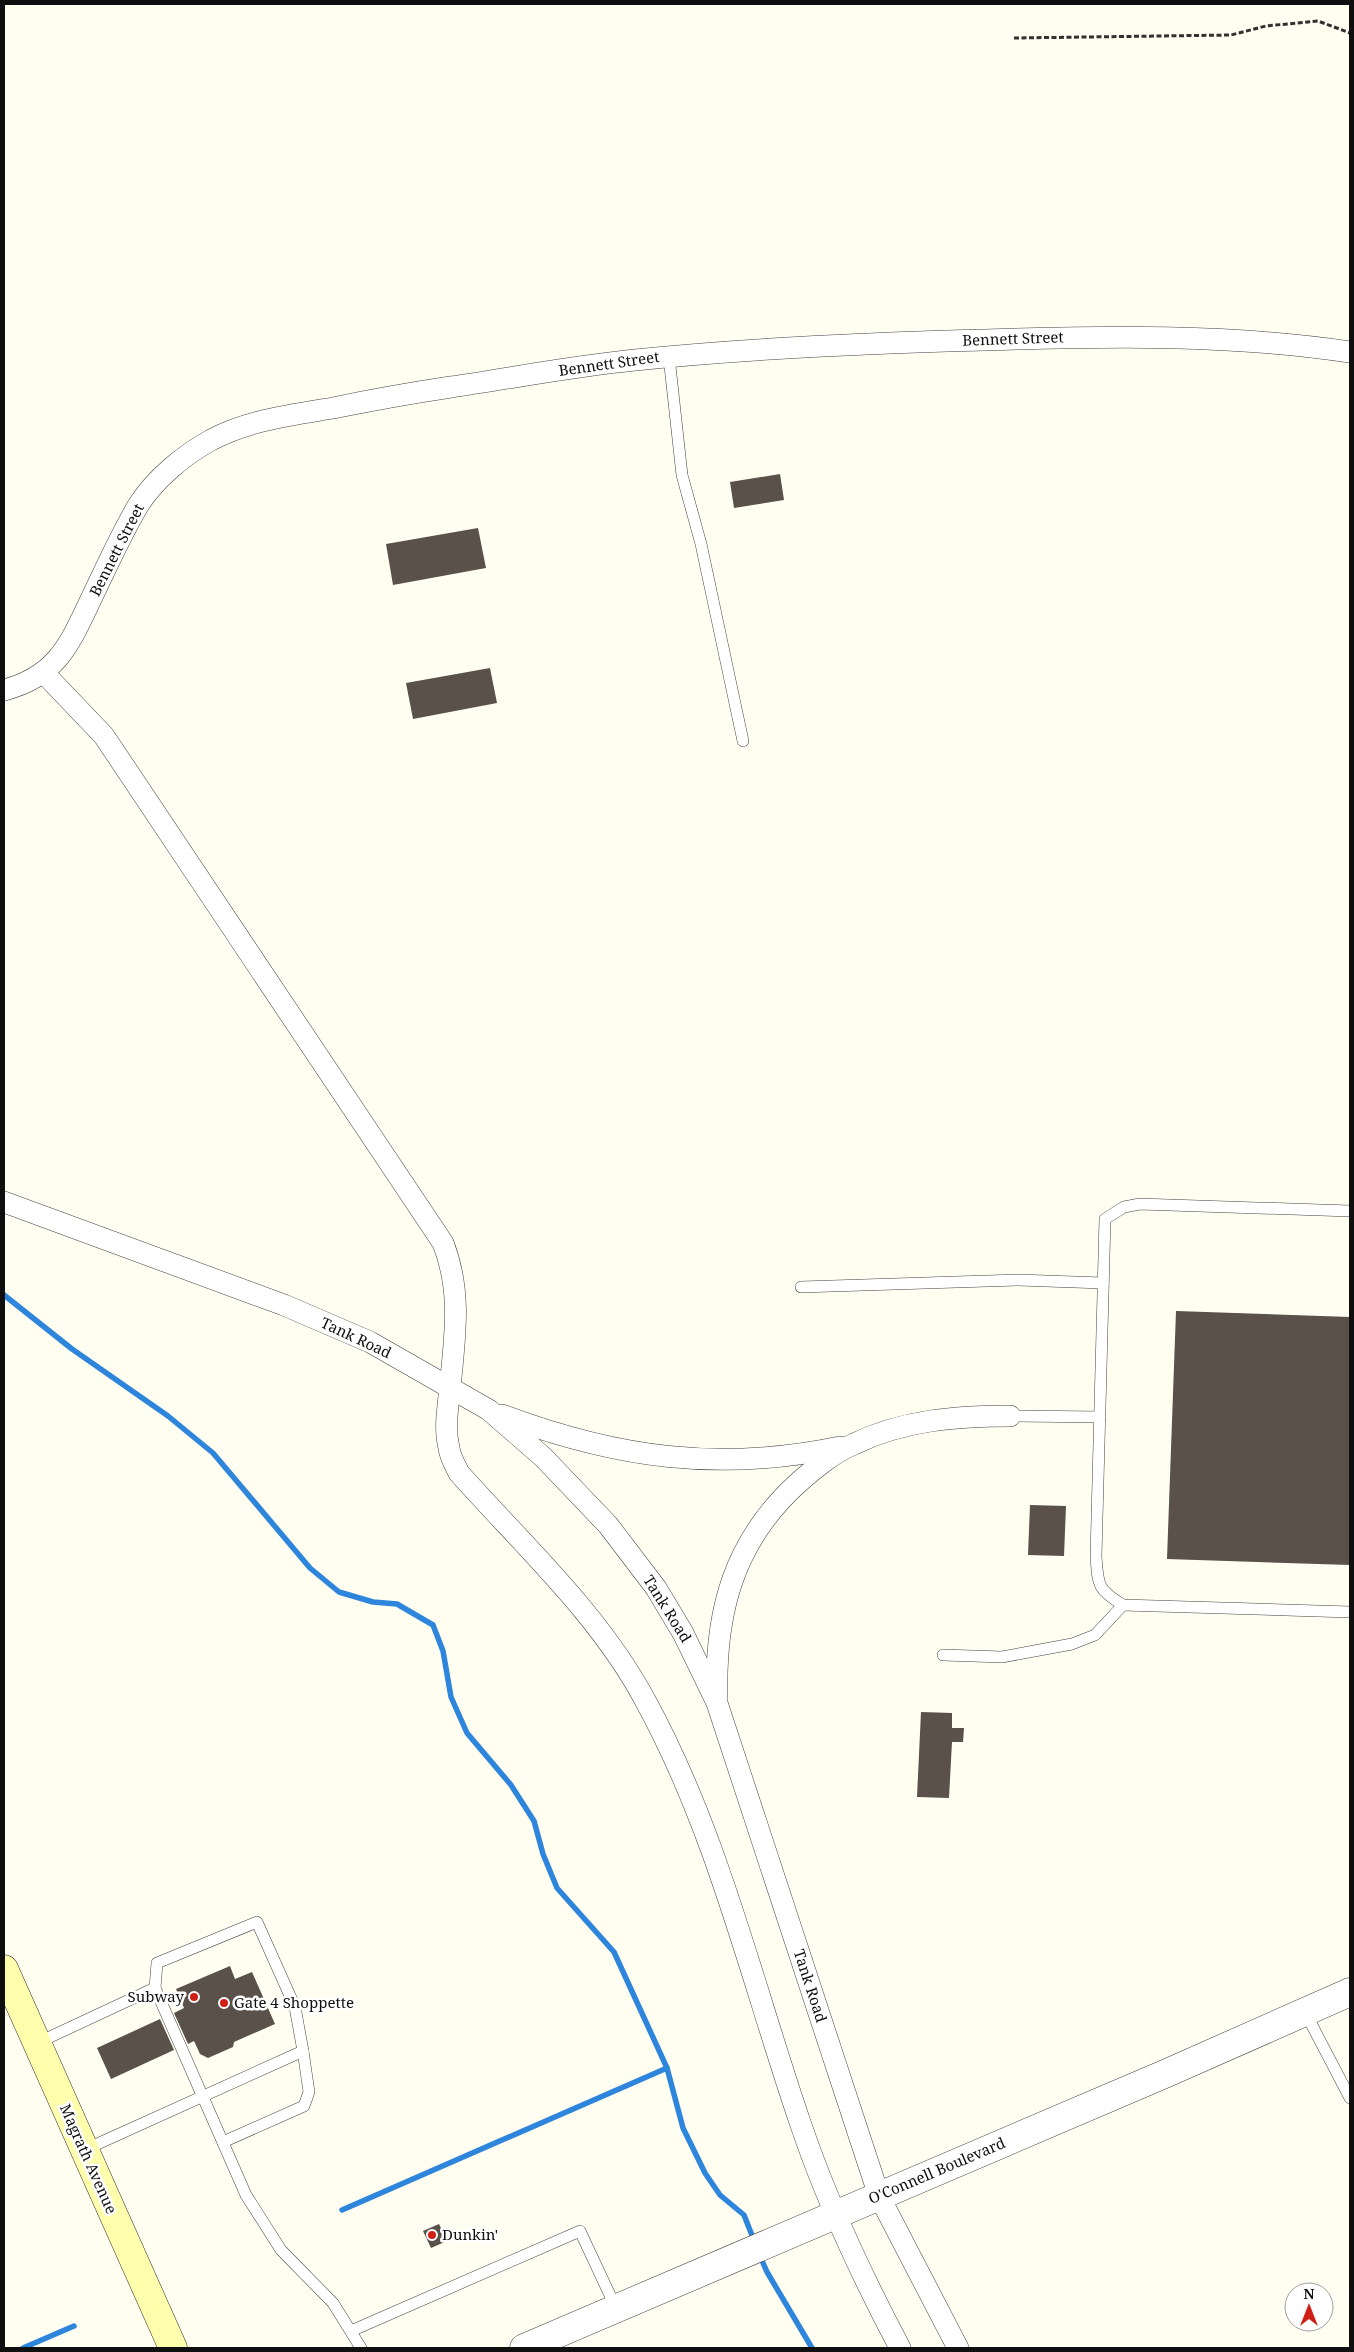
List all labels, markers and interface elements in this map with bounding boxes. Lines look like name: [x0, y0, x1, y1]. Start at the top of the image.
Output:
street label: Bennett Street: [962, 326, 1064, 350]
street label: Bennett Street: [557, 346, 661, 380]
street label: Bennett Street: [84, 500, 148, 599]
street label: Tank Road: [318, 1312, 395, 1362]
street label: Tank Road: [639, 1571, 696, 1646]
street label: Tank Road: [790, 1947, 832, 2025]
place label: Subway: [128, 1986, 185, 2006]
marker: Subway: [188, 1991, 200, 2003]
place label: Gate 4 Shoppette: [234, 1992, 354, 2012]
marker: Gate 4 Shoppette: [218, 1997, 230, 2009]
street label: Magrath Avenue: [56, 2101, 122, 2217]
street label: O'Connell Boulevard: [865, 2132, 1008, 2208]
place label: Dunkin': [442, 2224, 498, 2244]
marker: Dunkin': [426, 2229, 438, 2241]
north arrow: [1284, 2282, 1334, 2332]
text: N: [1303, 2284, 1315, 2303]

